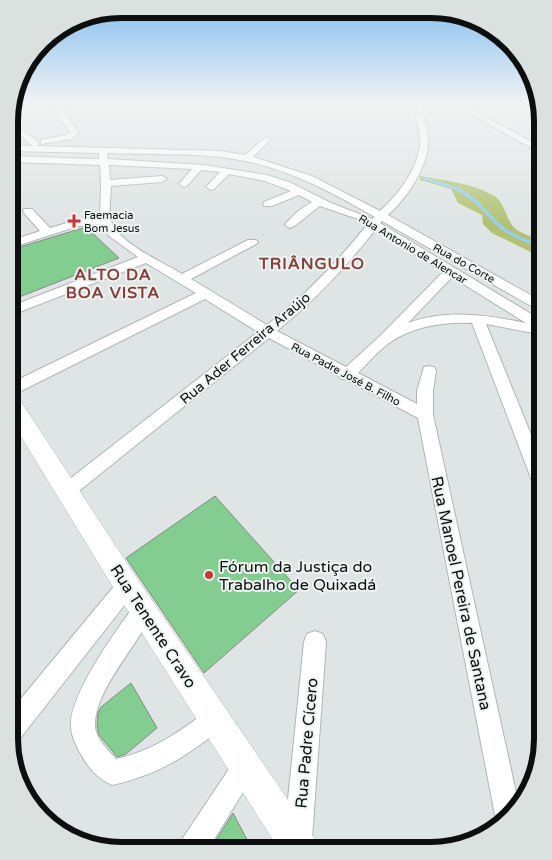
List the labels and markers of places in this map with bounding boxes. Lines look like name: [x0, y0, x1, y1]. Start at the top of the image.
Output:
place label: Faemacia Bom Jesus: [84, 209, 140, 235]
marker: Faemacia Bom Jesus: [68, 215, 80, 227]
place label: Fórum da Justiça do Trabalho de Quixadá: [219, 557, 376, 595]
marker: Fórum da Justiça do Trabalho de Quixadá: [203, 569, 215, 581]

